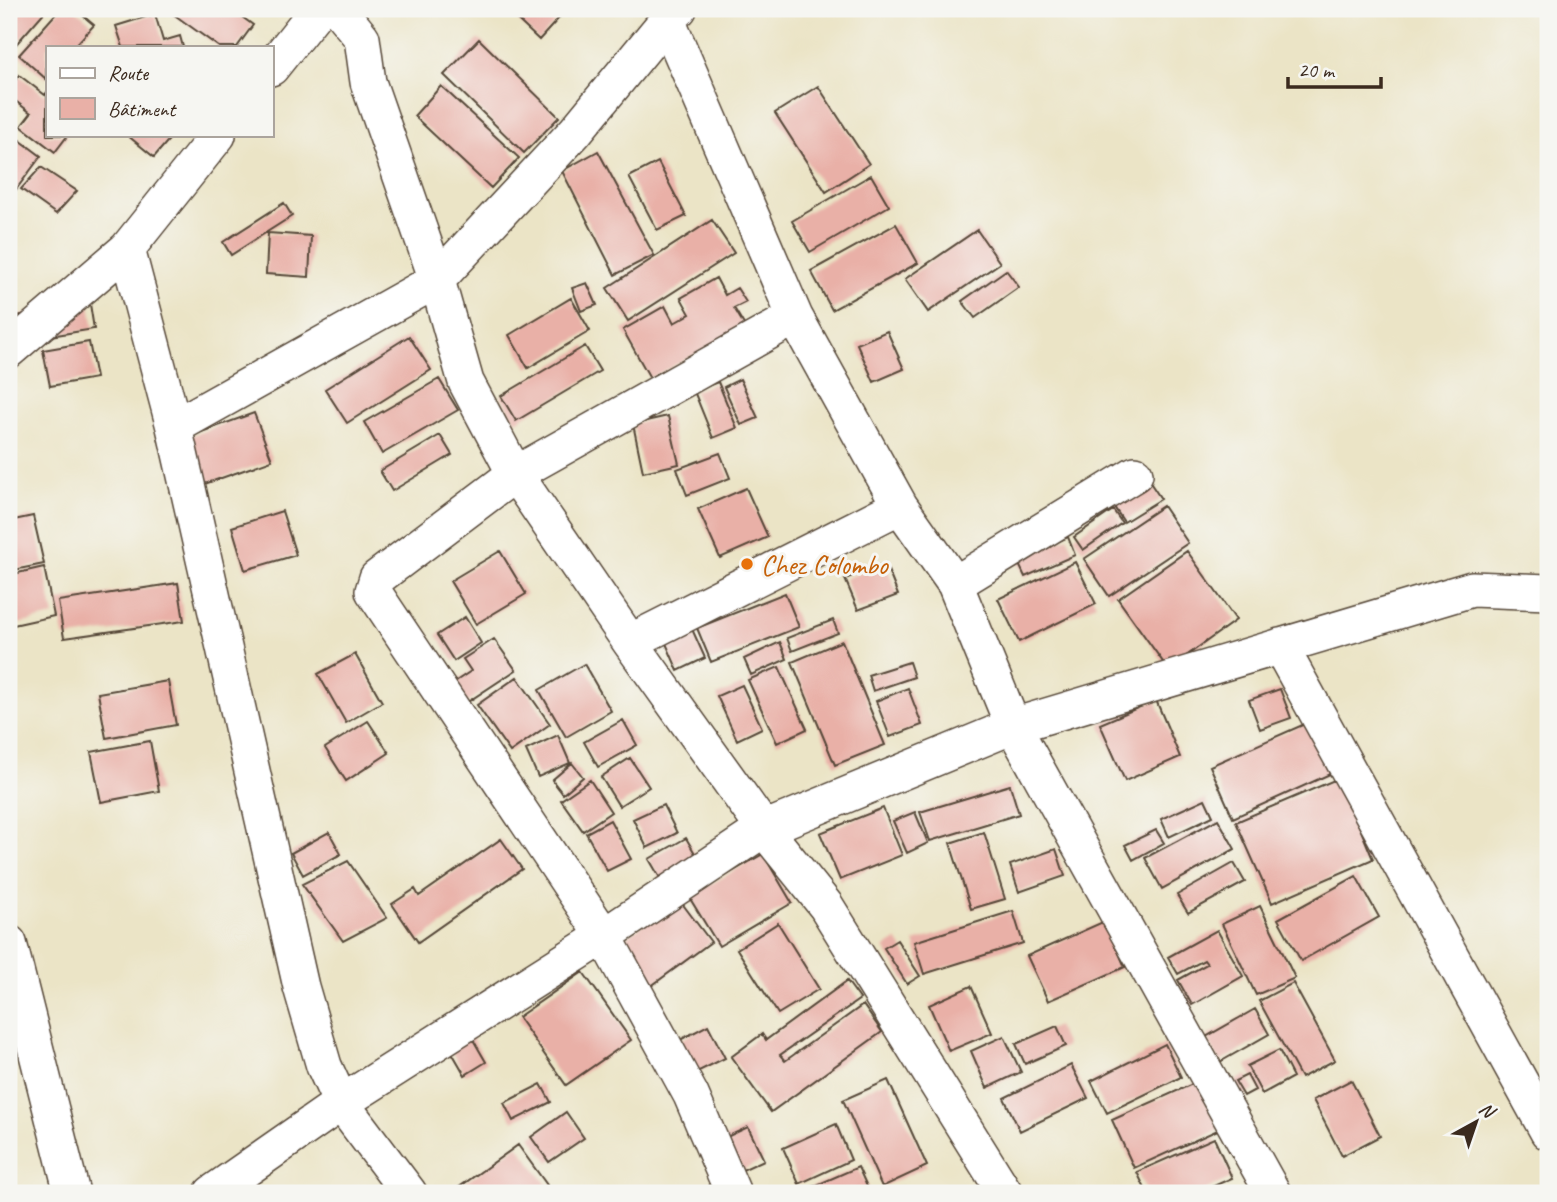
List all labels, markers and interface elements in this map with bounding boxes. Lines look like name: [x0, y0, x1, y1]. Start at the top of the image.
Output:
legend: [46, 46, 273, 136]
scale bar: [1288, 46, 1380, 90]
text: 20 m: [1298, 57, 1336, 83]
text: Route: [108, 60, 149, 86]
text: Bâtiment: [108, 96, 177, 122]
place label: Chez Colombo: [761, 547, 890, 582]
marker: Chez Colombo: [739, 556, 755, 572]
north arrow: [1442, 1086, 1512, 1156]
text: N: [1474, 1097, 1501, 1125]

